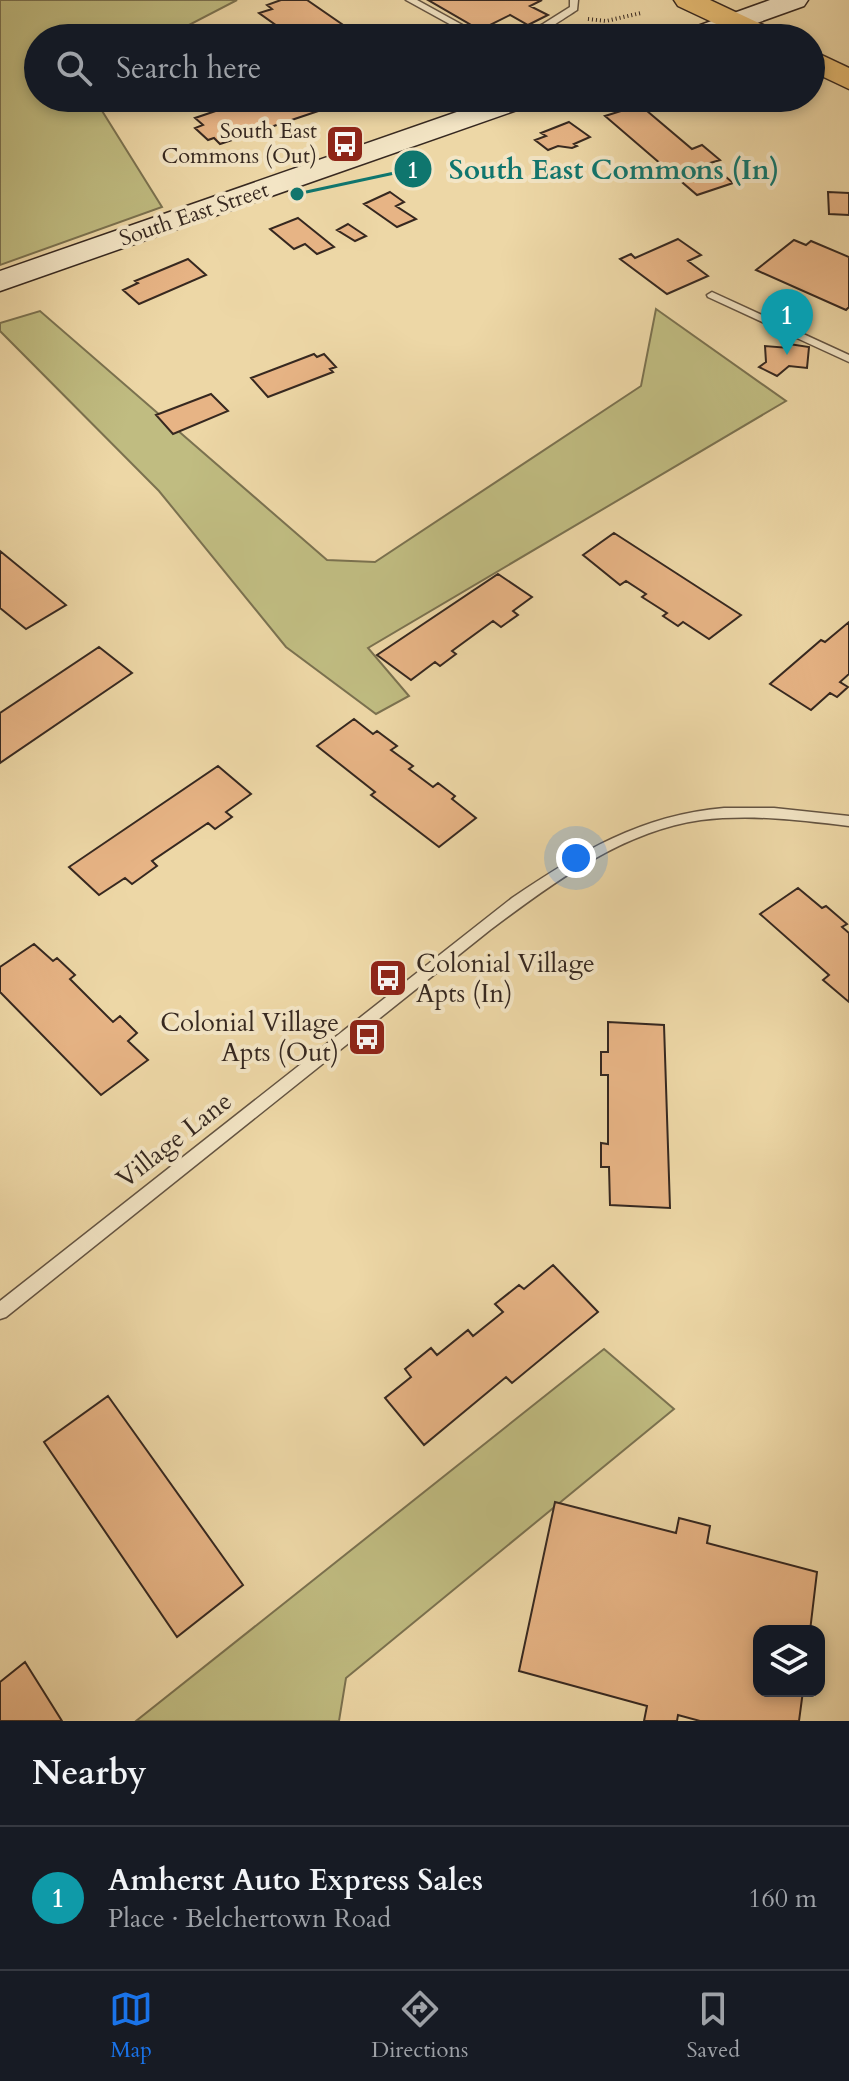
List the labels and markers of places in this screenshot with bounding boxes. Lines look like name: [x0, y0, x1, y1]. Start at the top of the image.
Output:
place label: South East Commons (Out): [161, 116, 317, 171]
bus stop icon: South East Commons (Out): [324, 123, 366, 165]
callout: South East Commons (In): [393, 143, 796, 195]
pin: 1: [761, 289, 813, 355]
place label: Colonial Village Apts (In): [416, 946, 595, 1011]
bus stop icon: Colonial Village Apts (In): [367, 957, 409, 999]
place label: Colonial Village Apts (Out): [160, 1005, 339, 1070]
bus stop icon: Colonial Village Apts (Out): [346, 1016, 388, 1058]

